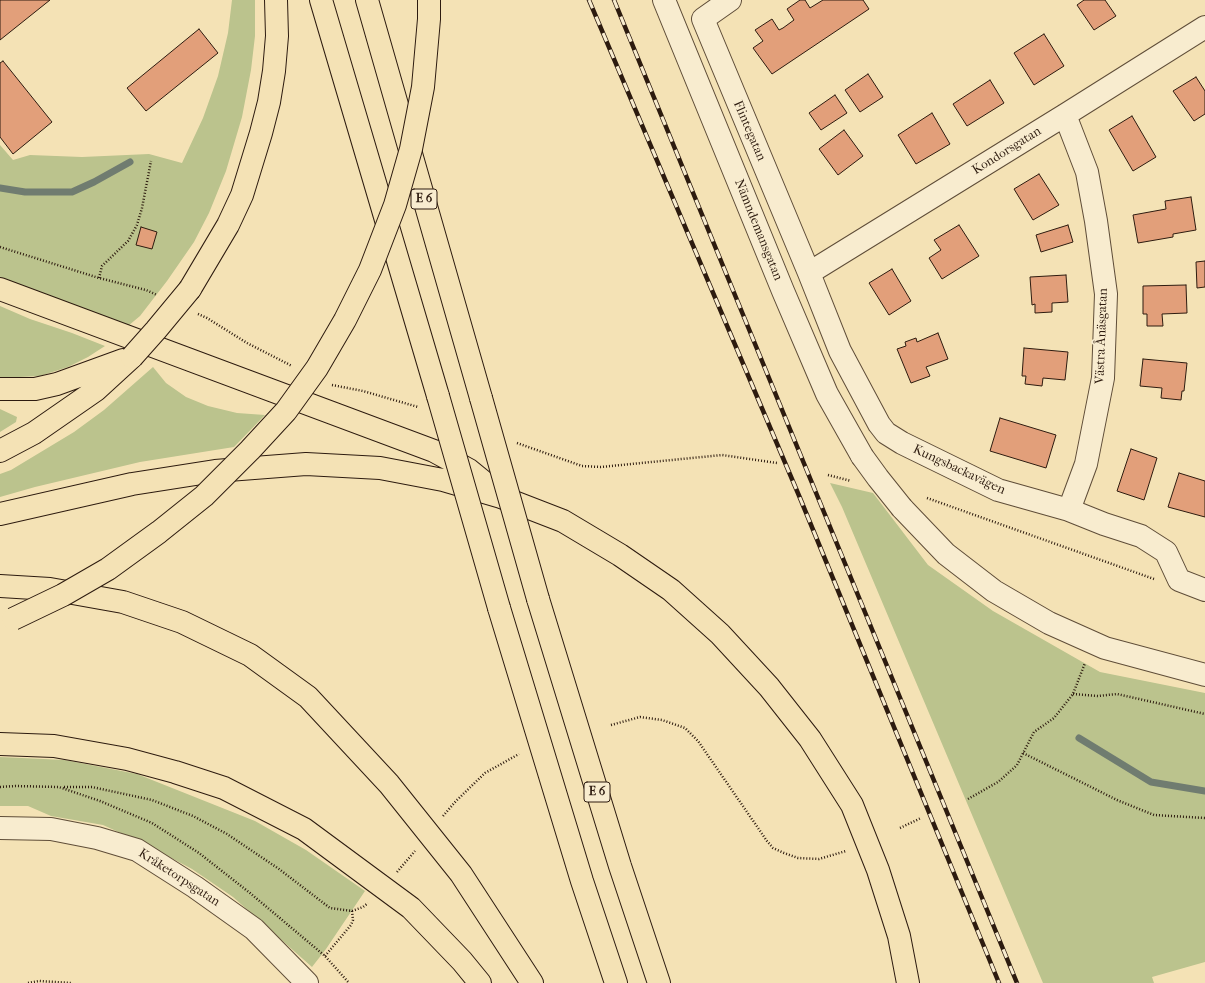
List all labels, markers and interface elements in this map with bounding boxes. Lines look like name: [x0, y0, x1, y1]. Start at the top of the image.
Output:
street label: Flintegatan: [729, 98, 769, 164]
street label: Kondorsgatan: [970, 124, 1044, 178]
street label: Nämndemansgatan: [731, 177, 785, 283]
road number: E 6: [411, 189, 437, 209]
street label: Västra Ånäsgatan: [1093, 288, 1111, 384]
street label: Kungsbackavägen: [910, 442, 1008, 498]
road number: E 6: [584, 782, 610, 802]
street label: Kråketorpsgatan: [135, 846, 223, 910]

